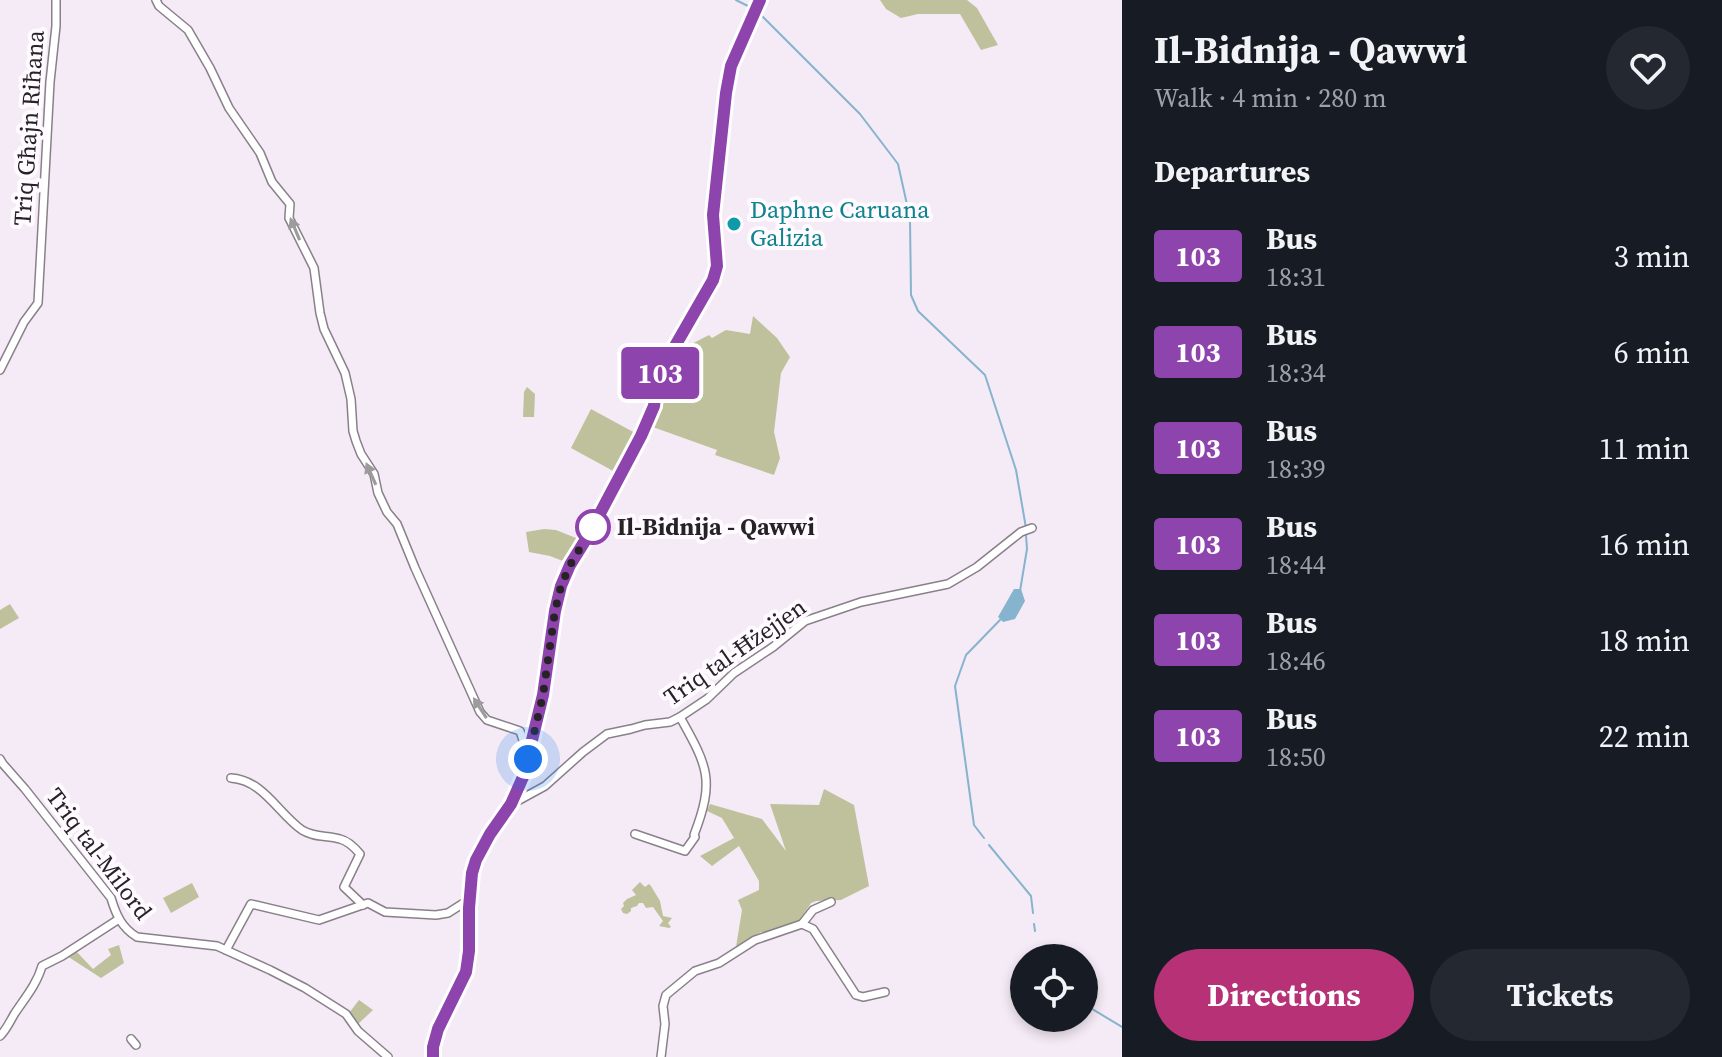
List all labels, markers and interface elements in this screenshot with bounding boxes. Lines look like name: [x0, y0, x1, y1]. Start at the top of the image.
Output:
text: Il-Bidnija - Qawwi: [1154, 24, 1467, 76]
button: heart: [1606, 26, 1690, 110]
street label: Triq Għajn Riħana: [5, 28, 52, 227]
text: Walk · 4 min · 280 m: [1154, 80, 1387, 116]
text: Departures: [1154, 151, 1310, 192]
place label: Daphne Caruana Galizia: [750, 193, 930, 254]
marker: Daphne Caruana Galizia: [725, 215, 743, 233]
one-way arrow: [288, 217, 301, 240]
text: Bus: [1266, 218, 1317, 259]
text: 3 min: [1614, 236, 1690, 277]
text: 103: [1175, 237, 1221, 275]
text: 18:31: [1266, 259, 1326, 295]
text: Bus: [1266, 314, 1317, 355]
text: 6 min: [1614, 332, 1690, 373]
text: 103: [1175, 333, 1221, 371]
line badge: 103: [614, 347, 706, 399]
text: 103: [637, 354, 683, 392]
text: 18:34: [1266, 355, 1326, 391]
text: Bus: [1266, 410, 1317, 451]
text: 11 min: [1599, 428, 1690, 469]
text: 103: [1175, 429, 1221, 467]
text: 18:39: [1266, 451, 1326, 487]
one-way arrow: [364, 462, 377, 485]
text: Bus: [1266, 506, 1317, 547]
marker: Il-Bidnija - Qawwi: [576, 510, 610, 544]
place label: Il-Bidnija - Qawwi: [617, 510, 815, 543]
text: 16 min: [1599, 524, 1690, 565]
text: 103: [1175, 525, 1221, 563]
text: 18:44: [1266, 547, 1326, 583]
street label: Triq tal-Ħżejjen: [657, 590, 813, 713]
text: Bus: [1266, 602, 1317, 643]
text: 18 min: [1599, 620, 1690, 661]
text: 103: [1175, 621, 1221, 659]
text: 18:46: [1266, 643, 1326, 679]
one-way arrow: [473, 697, 487, 719]
text: Bus: [1266, 698, 1317, 739]
text: 22 min: [1599, 716, 1690, 757]
text: 103: [1175, 717, 1221, 755]
your location: [508, 739, 548, 779]
text: 18:50: [1266, 739, 1326, 775]
street label: Triq tal-Milord: [39, 781, 160, 927]
map controls: [1010, 944, 1098, 1032]
button: locate: [1010, 944, 1098, 1032]
button: Directions: [1154, 949, 1414, 1041]
button: Tickets: [1430, 949, 1690, 1041]

